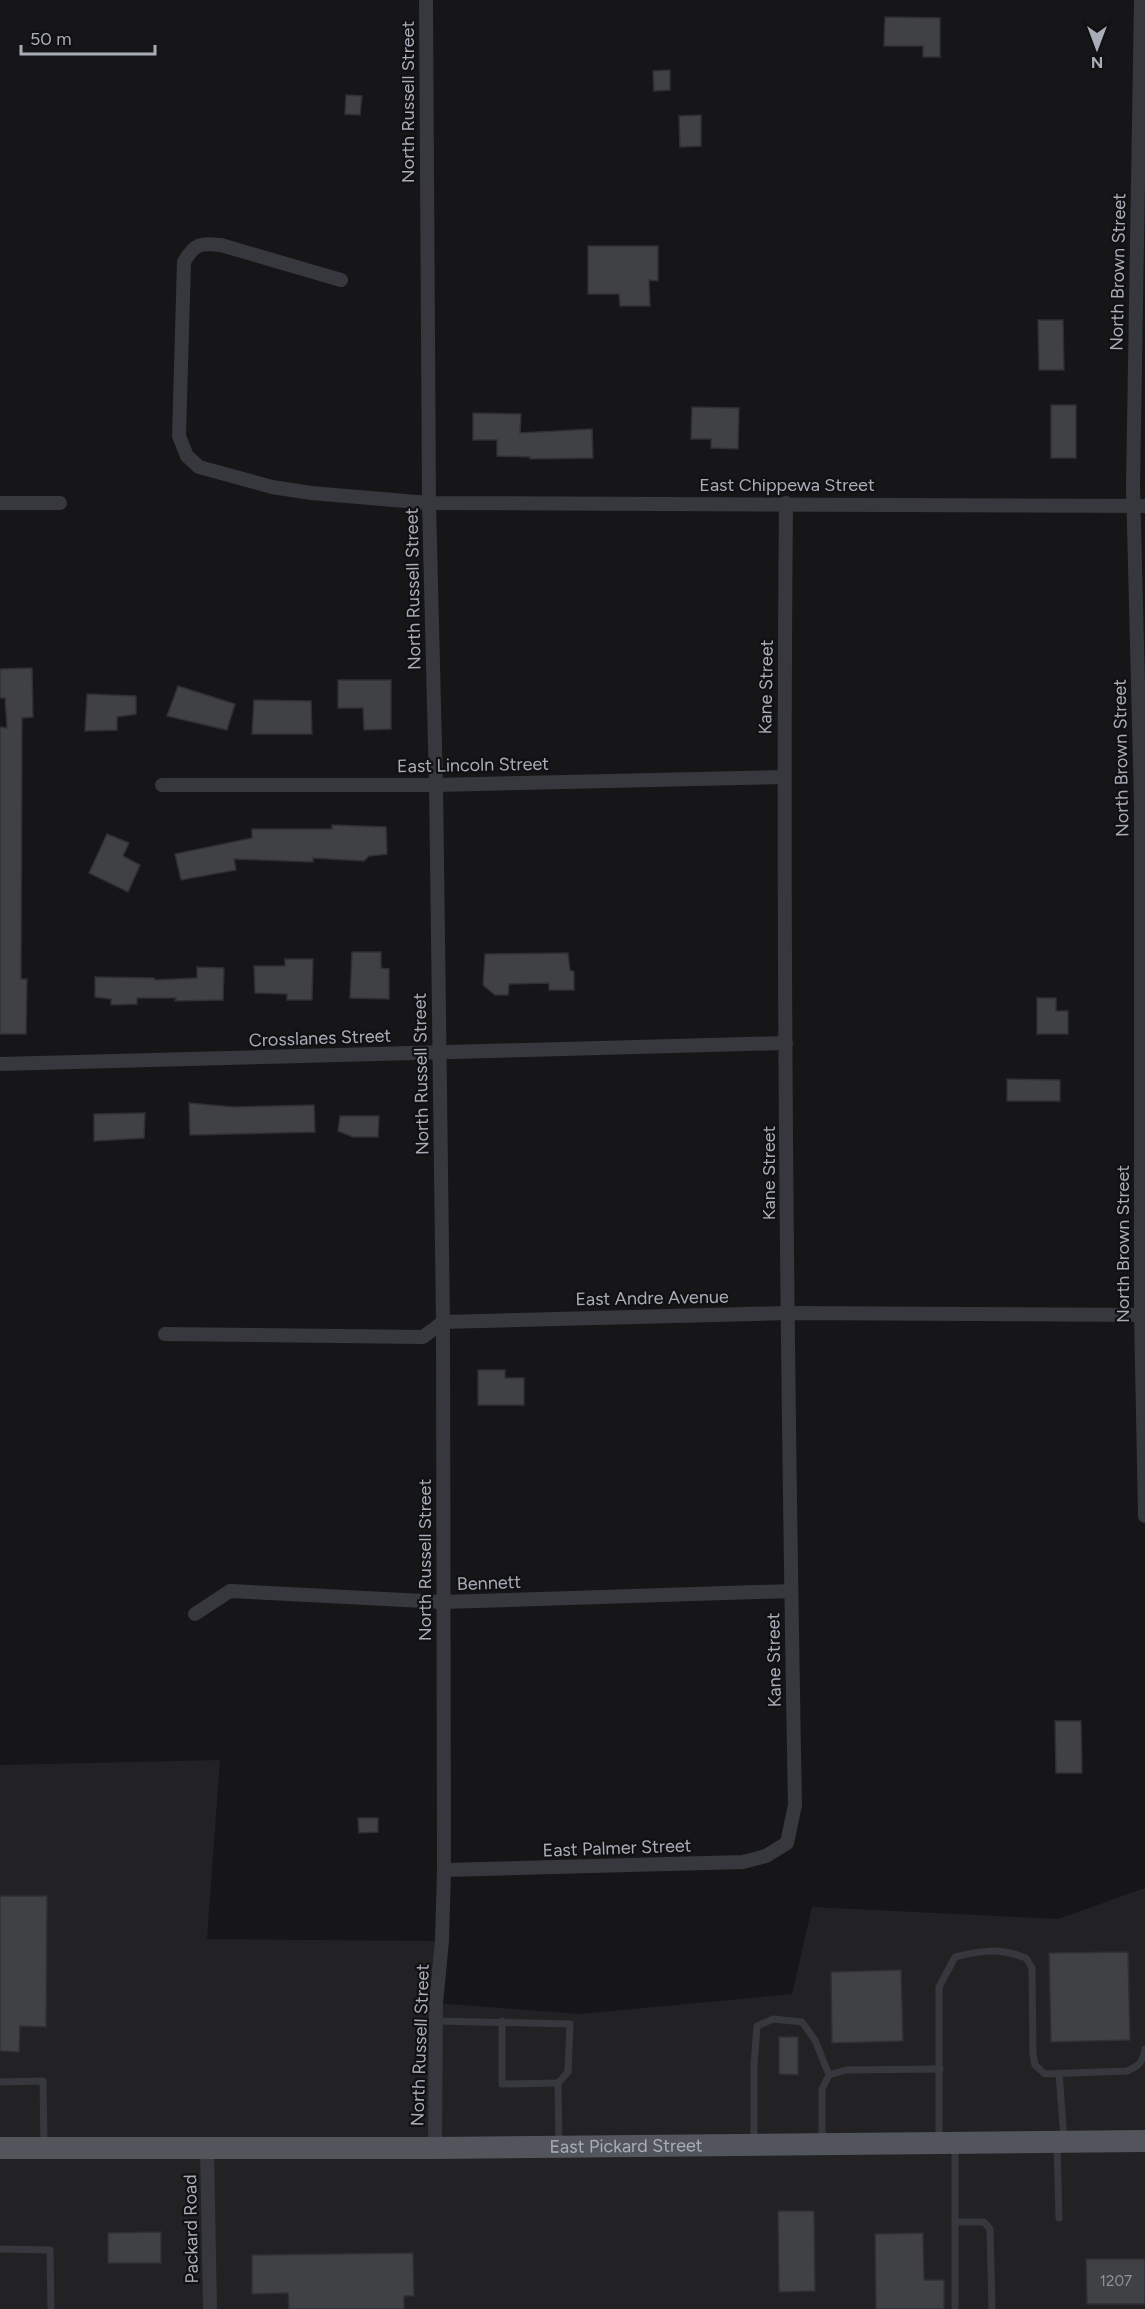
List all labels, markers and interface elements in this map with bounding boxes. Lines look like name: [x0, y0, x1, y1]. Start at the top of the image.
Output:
scale bar: [21, 18, 154, 56]
north arrow: [1067, 18, 1127, 78]
street label: North Russell Street: [397, 21, 419, 183]
text: 50 m: [30, 28, 72, 50]
text: N: [1091, 53, 1103, 72]
street label: North Brown Street: [1106, 193, 1130, 351]
street label: East Chippewa Street: [699, 474, 875, 496]
street label: North Russell Street: [401, 507, 425, 670]
street label: Kane Street: [754, 639, 778, 735]
street label: North Brown Street: [1109, 679, 1133, 837]
street label: East Lincoln Street: [397, 753, 549, 777]
street label: North Russell Street: [409, 992, 433, 1155]
street label: Crosslanes Street: [248, 1025, 392, 1051]
street label: Kane Street: [758, 1125, 780, 1220]
street label: North Brown Street: [1112, 1165, 1134, 1323]
street label: East Andre Avenue: [575, 1286, 729, 1310]
street label: North Russell Street: [414, 1479, 436, 1641]
street label: Bennett: [456, 1571, 522, 1595]
street label: Kane Street: [762, 1612, 786, 1708]
street label: East Palmer Street: [542, 1834, 692, 1862]
street label: North Russell Street: [406, 1963, 434, 2127]
street label: East Pickard Street: [549, 2134, 703, 2158]
street label: Packard Road: [179, 2174, 203, 2284]
house number: 1207: [1100, 2272, 1132, 2290]

